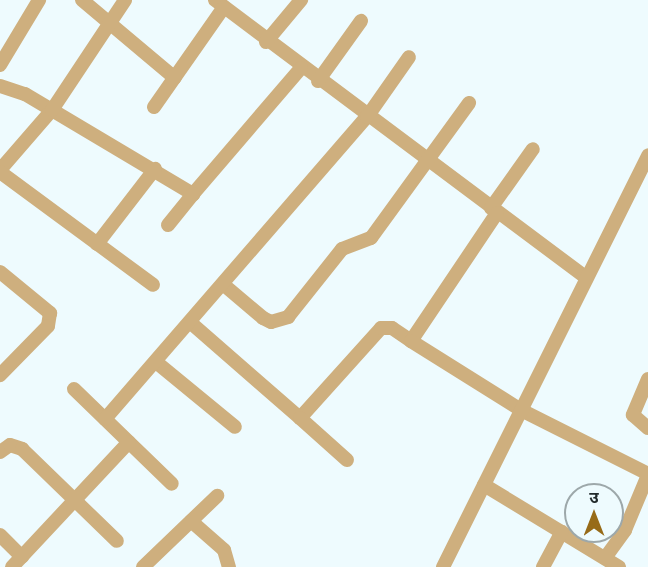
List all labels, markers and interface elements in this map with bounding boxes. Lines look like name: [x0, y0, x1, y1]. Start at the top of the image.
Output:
north arrow: [564, 483, 624, 543]
text: उ: [589, 487, 599, 507]

